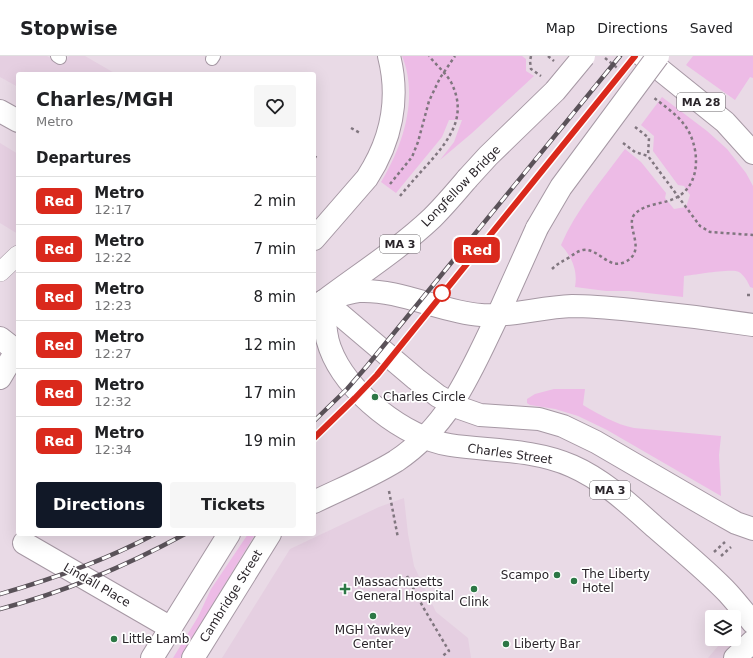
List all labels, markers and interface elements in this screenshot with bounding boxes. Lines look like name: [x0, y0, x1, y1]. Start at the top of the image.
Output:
text: Stopwise: [20, 17, 118, 39]
text: Map: [546, 20, 575, 36]
text: Directions: [597, 20, 668, 36]
text: Saved: [690, 20, 733, 36]
button: heart: [254, 85, 296, 127]
text: Charles/MGH: [36, 88, 174, 110]
road number: MA 28: [677, 93, 725, 111]
text: Metro: [36, 114, 73, 129]
street label: Longfellow Bridge: [419, 143, 503, 229]
text: Departures: [36, 149, 131, 167]
text: Metro: [94, 184, 144, 202]
text: 2 min: [253, 192, 296, 210]
text: Red: [44, 193, 74, 209]
text: 12:17: [94, 202, 132, 217]
text: Metro: [94, 232, 144, 250]
road number: MA 3: [380, 235, 420, 253]
line badge: Red: [454, 237, 500, 263]
text: 7 min: [253, 240, 296, 258]
text: Red: [44, 241, 74, 257]
text: Red: [462, 242, 492, 258]
text: 12:22: [94, 250, 132, 265]
text: Metro: [94, 280, 144, 298]
unlabelled marker: [433, 284, 451, 302]
text: 8 min: [253, 288, 296, 306]
text: Red: [44, 289, 74, 305]
text: 12:23: [94, 298, 132, 313]
text: Metro: [94, 328, 144, 346]
text: 12 min: [244, 336, 296, 354]
text: Red: [44, 337, 74, 353]
text: 12:27: [94, 346, 132, 361]
text: Metro: [94, 376, 144, 394]
text: 17 min: [244, 384, 296, 402]
text: Red: [44, 385, 74, 401]
place label: Charles Circle: [383, 390, 466, 404]
marker: Charles Circle: [370, 392, 380, 402]
text: 12:32: [94, 394, 132, 409]
text: Metro: [94, 424, 144, 442]
text: 19 min: [244, 432, 296, 450]
text: Red: [44, 433, 74, 449]
street label: Charles Street: [467, 441, 554, 467]
text: 12:34: [94, 442, 132, 457]
road number: MA 3: [590, 481, 630, 499]
button: Directions: [36, 482, 162, 528]
button: Tickets: [170, 482, 296, 528]
street label: Cambridge Street: [197, 547, 265, 645]
street label: Lindall Place: [61, 560, 133, 610]
place label: The Liberty Hotel: [581, 567, 650, 595]
place label: Scampo: [501, 568, 549, 582]
marker: Scampo: [552, 570, 562, 580]
place label: Massachusetts General Hospital: [354, 575, 454, 603]
marker: The Liberty Hotel: [569, 576, 579, 586]
marker: Massachusetts General Hospital: [339, 583, 351, 595]
marker: Clink: [469, 584, 479, 594]
place label: Clink: [459, 595, 489, 609]
map controls: [705, 610, 741, 646]
button: layers: [705, 610, 741, 646]
marker: MGH Yawkey Center: [368, 611, 378, 621]
place label: MGH Yawkey Center: [335, 623, 411, 651]
place label: Little Lamb: [122, 632, 189, 646]
marker: Little Lamb: [109, 634, 119, 644]
place label: Liberty Bar: [514, 637, 580, 651]
marker: Liberty Bar: [501, 639, 511, 649]

